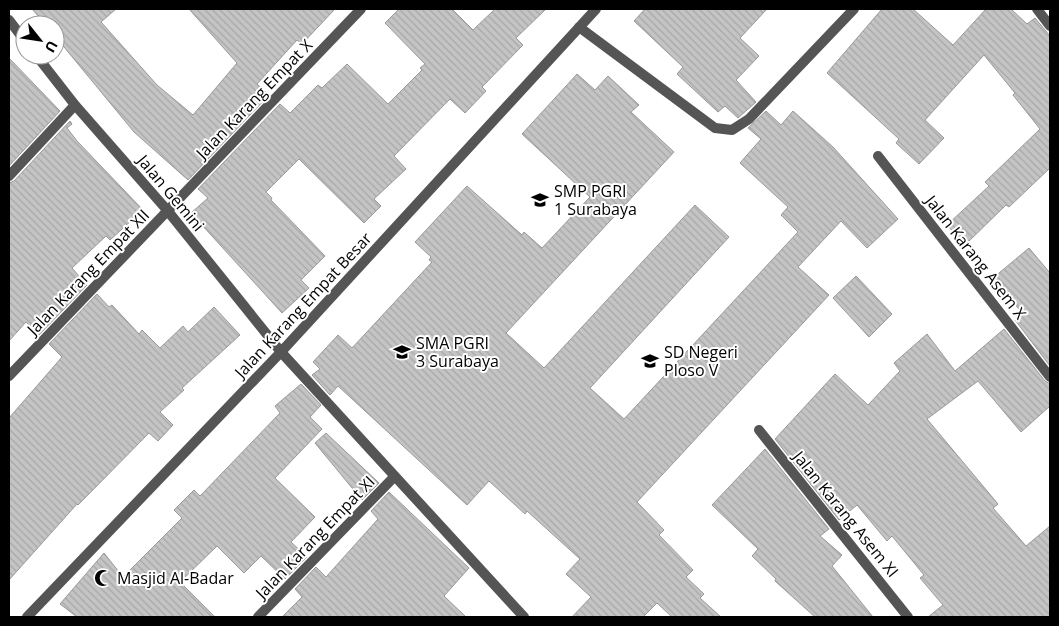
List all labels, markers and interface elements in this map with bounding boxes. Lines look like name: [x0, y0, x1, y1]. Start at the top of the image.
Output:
north arrow: [15, 15, 65, 65]
street label: Jalan Karang Empat X: [190, 34, 317, 165]
text: U: [41, 37, 63, 56]
street label: Jalan Gemini: [131, 149, 209, 236]
place label: SMP PGRI 1 Surabaya: [554, 180, 637, 220]
street label: Jalan Karang Asem X: [919, 189, 1032, 324]
school or university icon: SMP PGRI 1 Surabaya: [530, 190, 550, 210]
street label: Jalan Karang Empat XII: [21, 204, 154, 341]
street label: Jalan Karang Empat Besar: [228, 227, 377, 384]
place label: SMA PGRI 3 Surabaya: [416, 332, 499, 372]
place label: SD Negeri Ploso V: [664, 341, 738, 381]
school or university icon: SMA PGRI 3 Surabaya: [392, 342, 412, 362]
school or university icon: SD Negeri Ploso V: [640, 351, 660, 371]
street label: Jalan Karang Asem XI: [787, 445, 904, 582]
street label: Jalan Karang Empat XI: [249, 471, 379, 605]
place label: Masjid Al-Badar: [117, 567, 234, 589]
mosque icon: Masjid Al-Badar: [93, 568, 113, 588]

